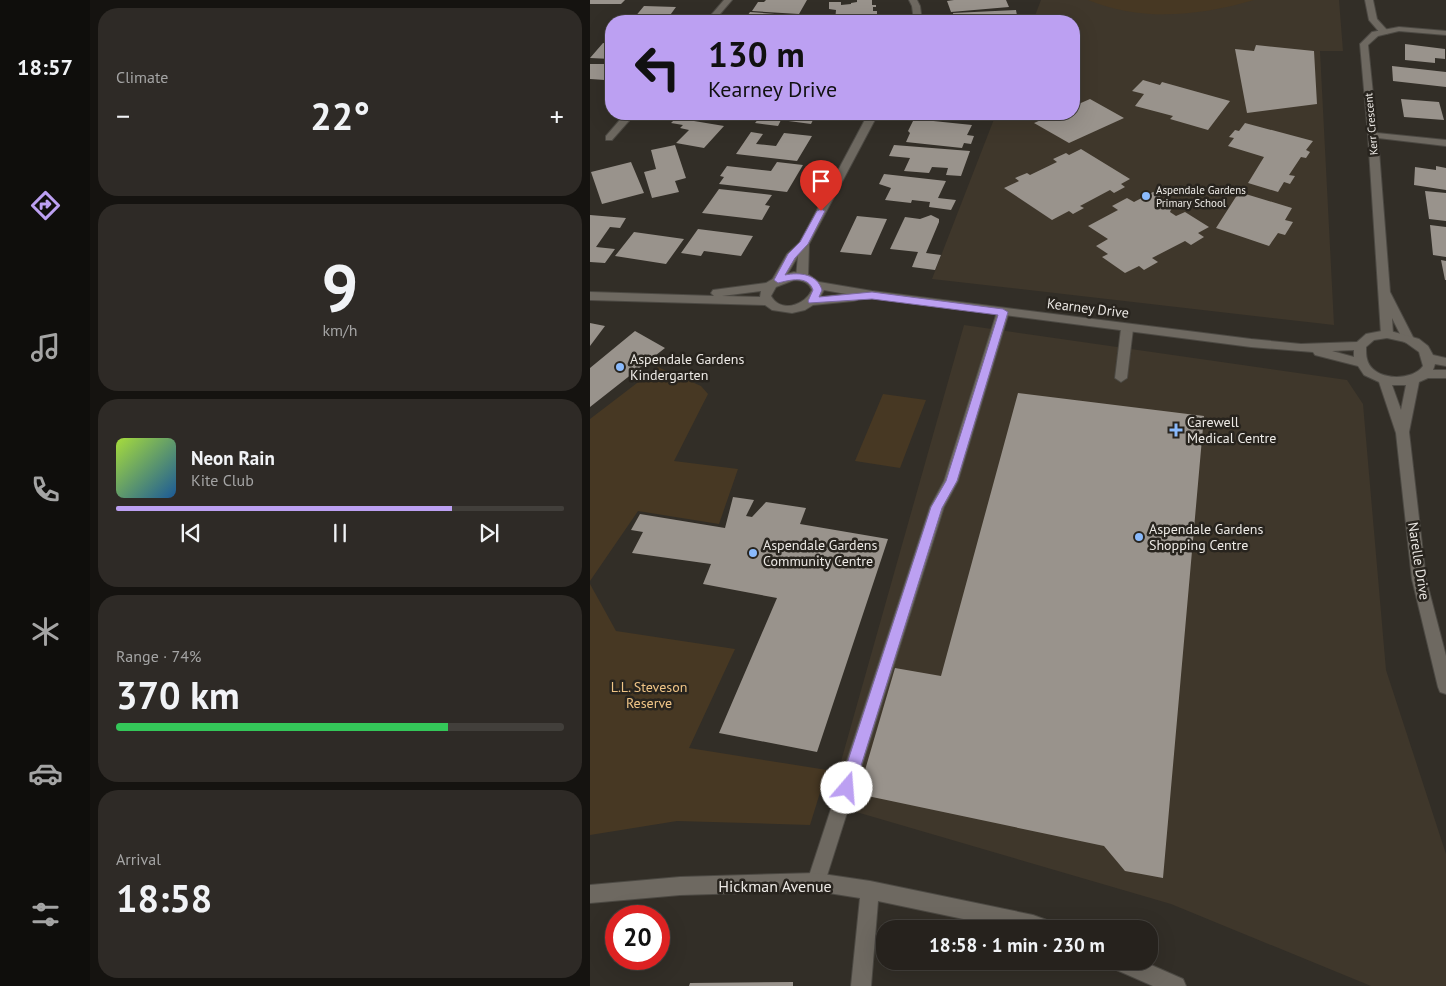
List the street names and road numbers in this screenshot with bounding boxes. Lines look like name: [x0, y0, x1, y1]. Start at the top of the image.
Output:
street label: Kerr Crescent: [1361, 92, 1381, 156]
street label: Kearney Drive: [1046, 294, 1130, 322]
street label: Narelle Drive: [1404, 521, 1434, 601]
street label: Hickman Avenue: [718, 876, 832, 896]

